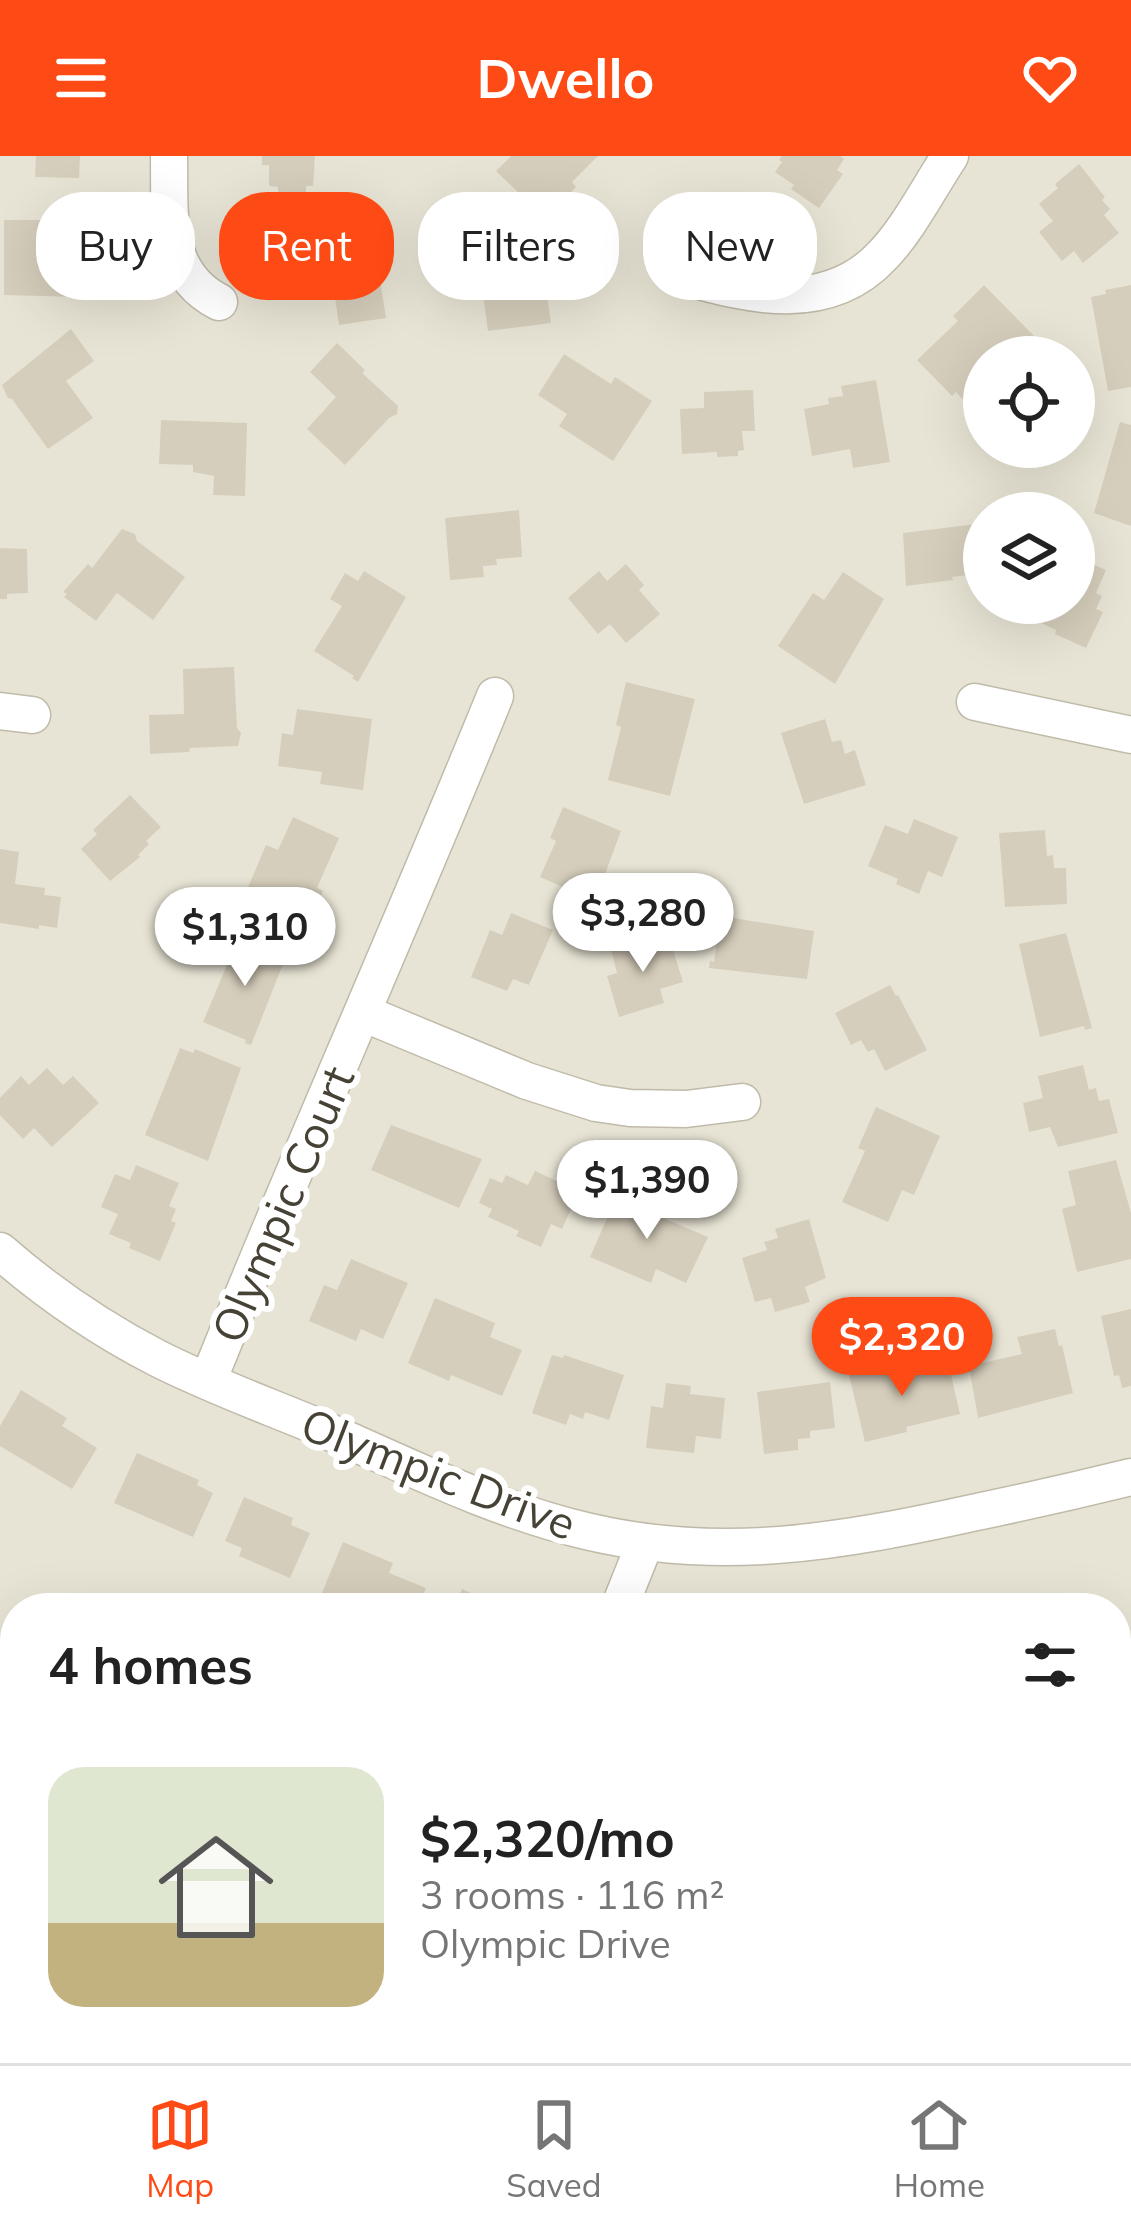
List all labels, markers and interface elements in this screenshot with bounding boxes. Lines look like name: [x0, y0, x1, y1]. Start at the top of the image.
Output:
text: Dwello: [476, 44, 655, 112]
icon: menu: [48, 45, 114, 111]
icon: heart: [1017, 45, 1083, 111]
chip: Buy: [36, 192, 195, 300]
chip: Rent: [219, 192, 394, 300]
chip: Filters: [418, 192, 619, 300]
chip: New: [643, 192, 817, 300]
map controls: [963, 336, 1095, 624]
button: locate: [963, 336, 1095, 468]
button: layers: [963, 492, 1095, 624]
pin: $3,280: [545, 873, 741, 975]
pin: $1,310: [147, 887, 343, 989]
text: $3,280: [580, 887, 706, 936]
text: $1,310: [182, 901, 308, 950]
street label: Olympic Court: [199, 1057, 365, 1351]
pin: $1,390: [549, 1140, 745, 1242]
text: $1,390: [584, 1154, 710, 1203]
pin: $2,320: [804, 1297, 1000, 1399]
text: $2,320: [839, 1311, 965, 1360]
street label: Olympic Drive: [294, 1395, 584, 1551]
icon: filters: [1017, 1632, 1083, 1698]
text: 4 homes: [48, 1633, 253, 1697]
text: $2,320/mo: [420, 1806, 675, 1870]
icon: home: [144, 1815, 288, 1959]
text: 3 rooms · 116 m²: [420, 1870, 724, 1919]
text: Olympic Drive: [420, 1919, 671, 1968]
tab: Map: [146, 2092, 214, 2205]
tab: Saved: [506, 2092, 602, 2205]
tab: Home: [894, 2092, 985, 2205]

